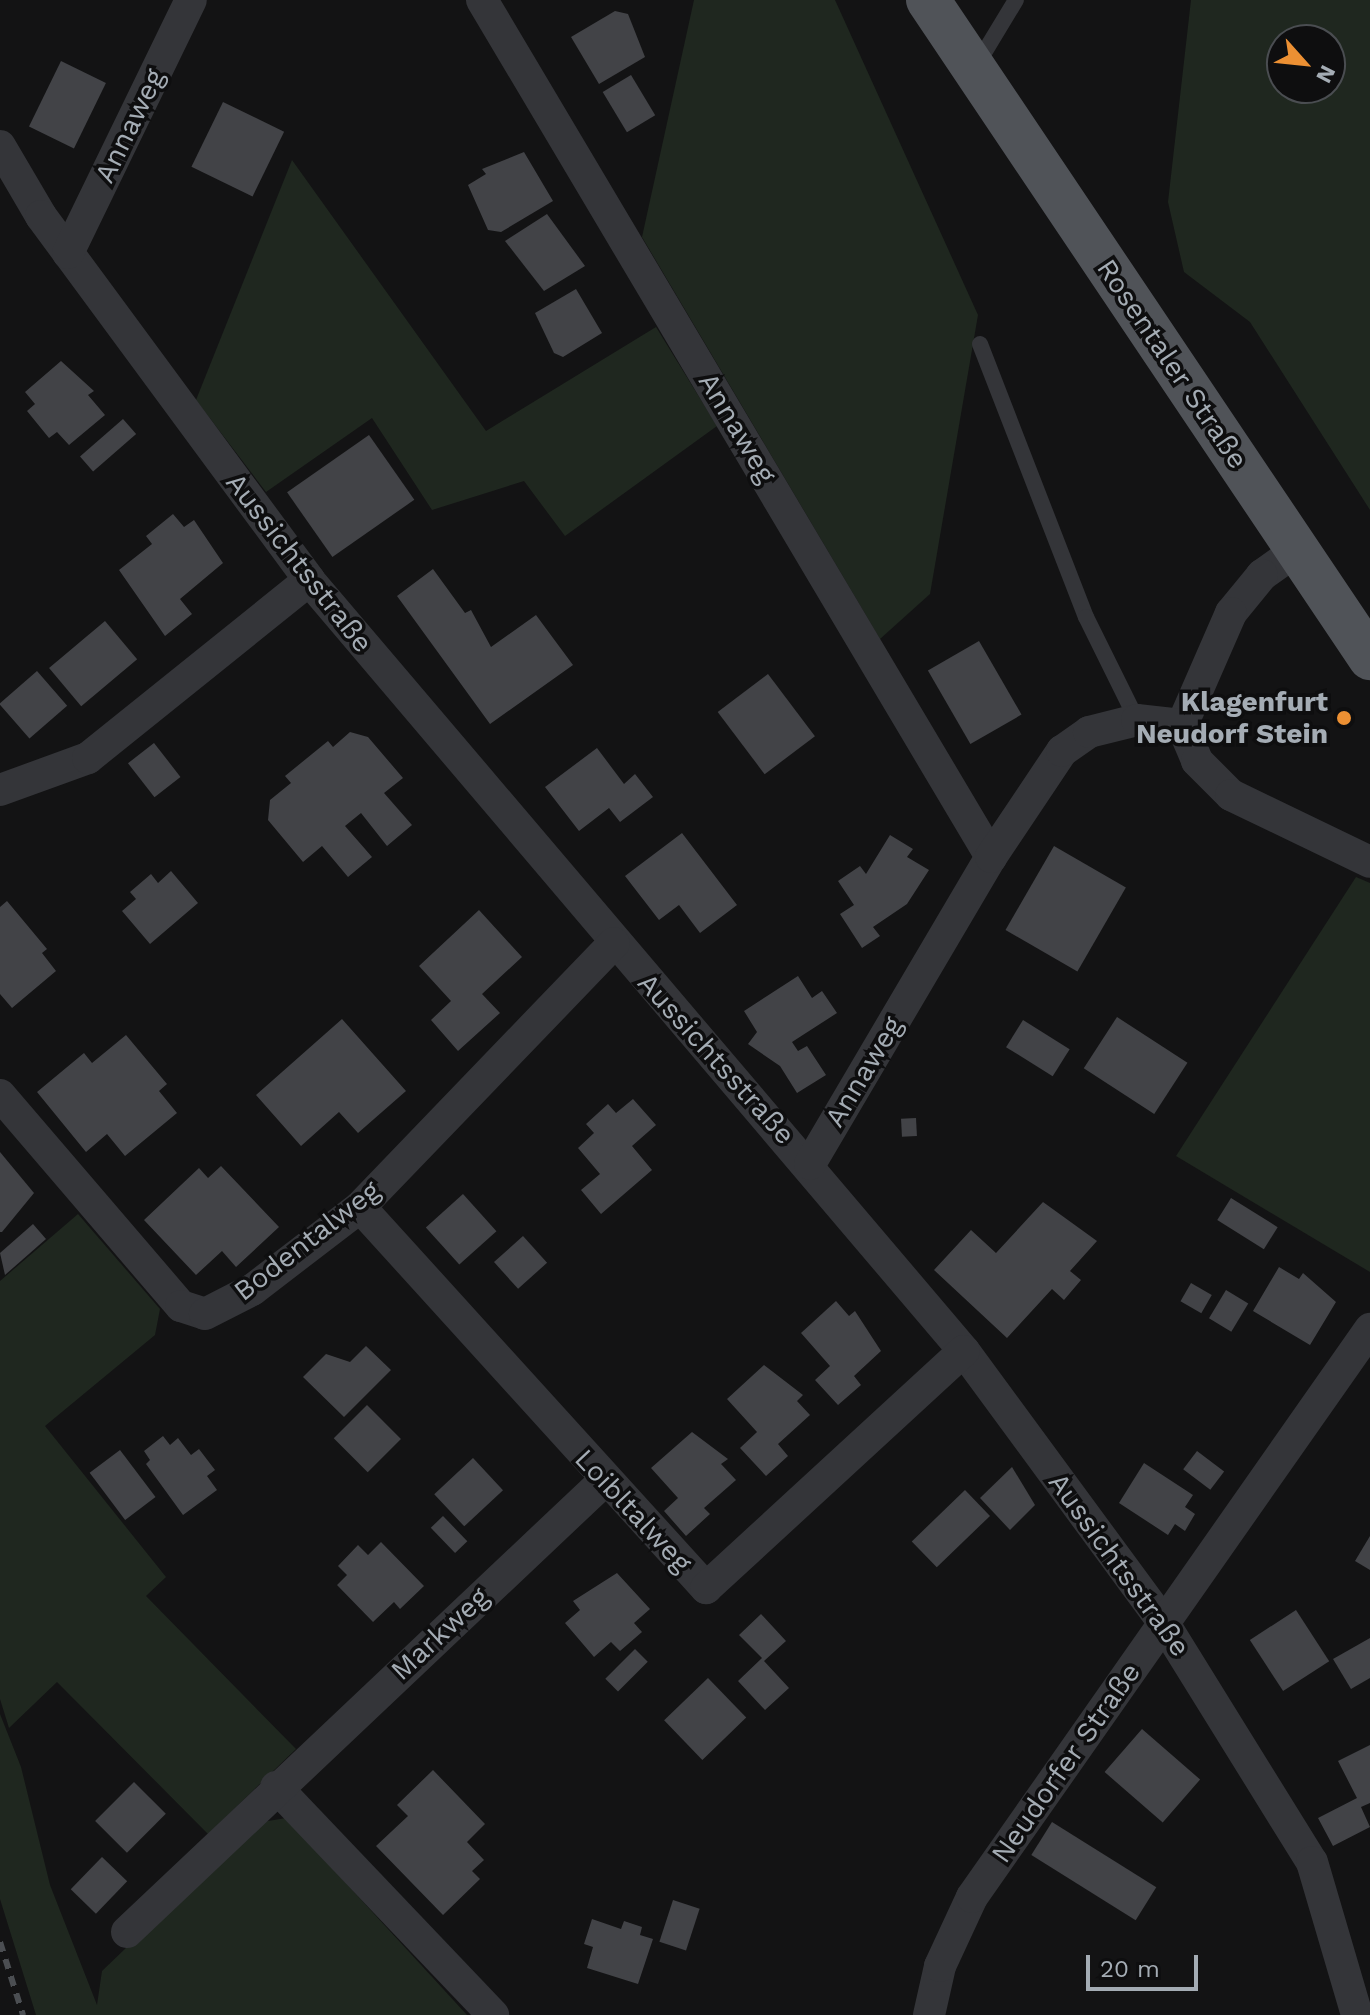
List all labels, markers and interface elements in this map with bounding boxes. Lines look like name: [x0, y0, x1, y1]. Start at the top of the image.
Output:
north arrow: [1266, 24, 1346, 104]
text: N: [1311, 61, 1341, 87]
street label: Annaweg: [88, 63, 172, 189]
street label: Rosentaler Straße: [1089, 253, 1255, 475]
street label: Annaweg: [691, 367, 783, 489]
street label: Aussichtsstraße: [218, 467, 380, 659]
place label: Klagenfurt Neudorf Stein: [1136, 685, 1328, 751]
marker: Klagenfurt Neudorf Stein: [1335, 709, 1353, 727]
street label: Aussichtsstraße: [630, 967, 802, 1151]
street label: Annaweg: [818, 1011, 910, 1133]
street label: Bodentalweg: [227, 1174, 387, 1308]
street label: Loibltalweg: [568, 1443, 698, 1579]
street label: Aussichtsstraße: [1041, 1467, 1197, 1663]
street label: Markweg: [384, 1580, 496, 1688]
street label: Neudorfer Straße: [984, 1656, 1148, 1870]
scale bar: [1090, 1939, 1202, 1989]
text: 20 m: [1100, 1955, 1160, 1983]

